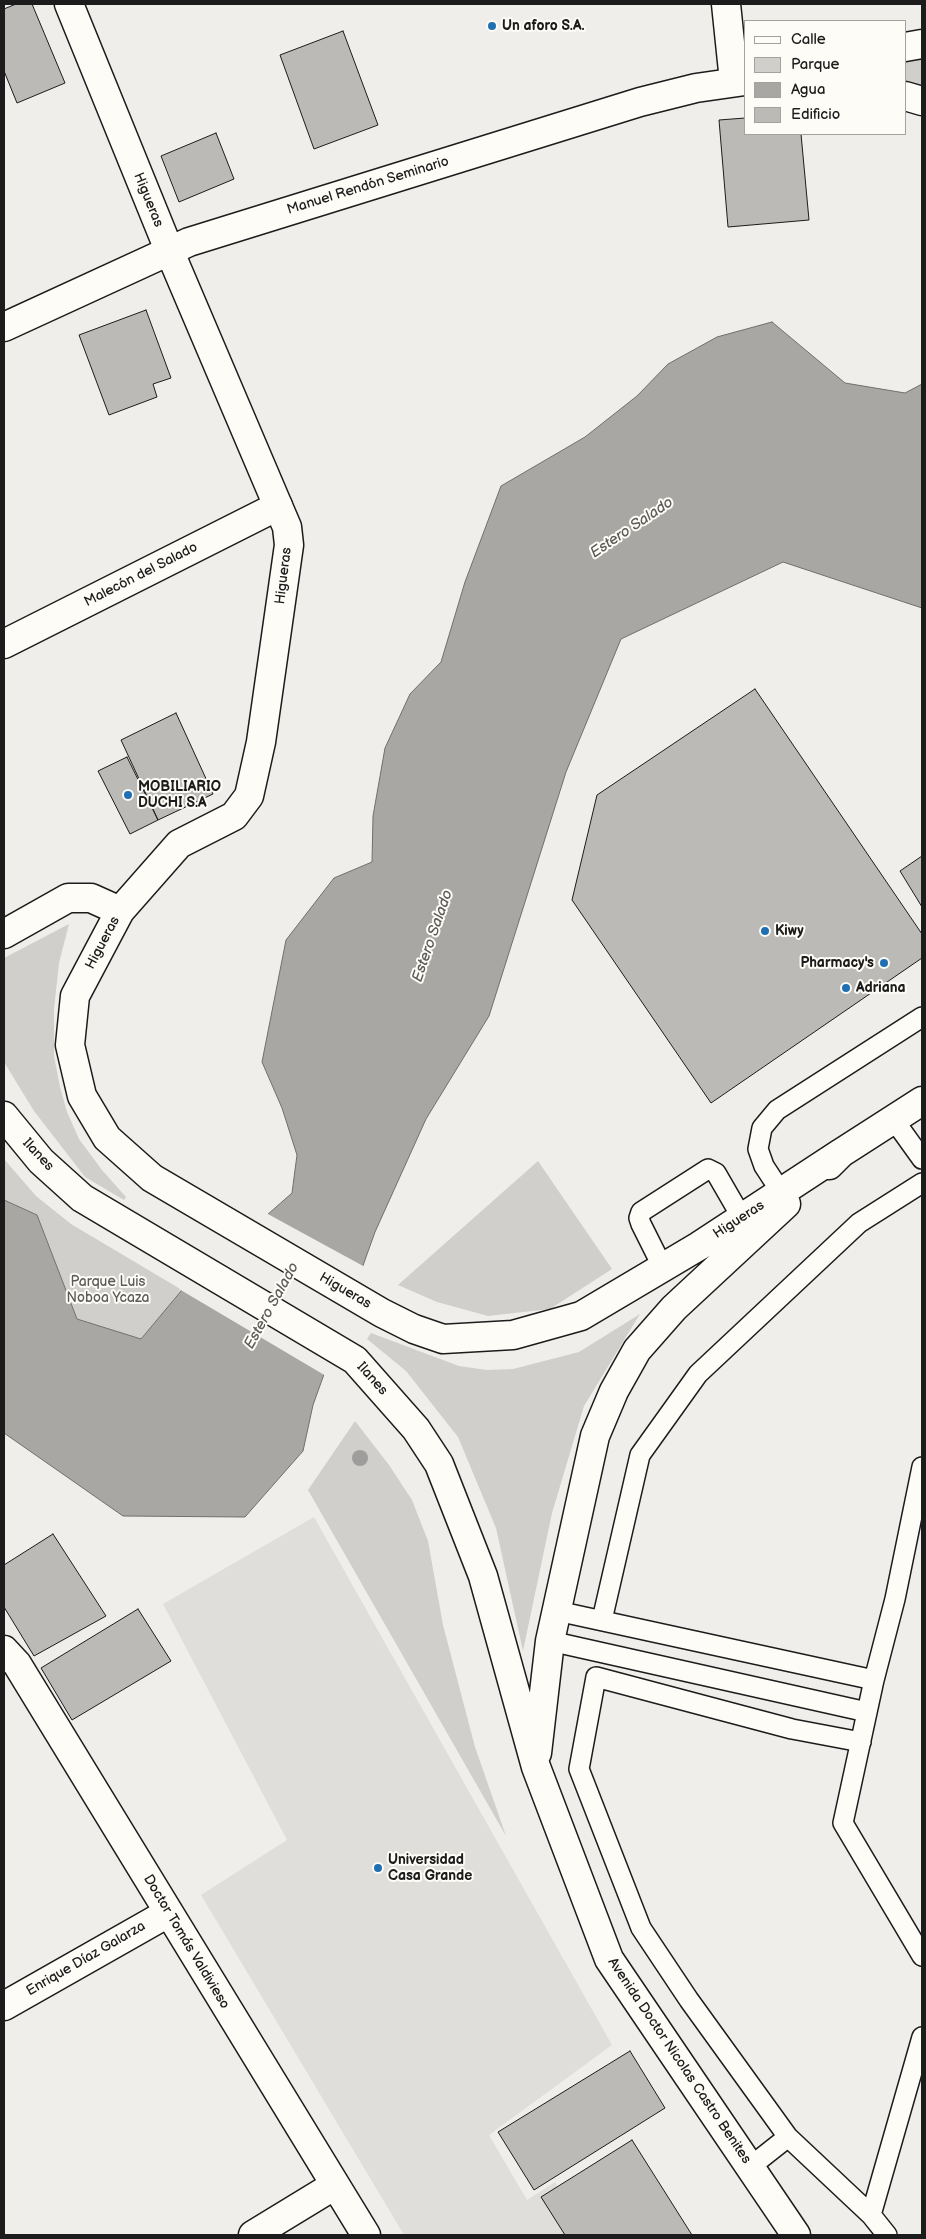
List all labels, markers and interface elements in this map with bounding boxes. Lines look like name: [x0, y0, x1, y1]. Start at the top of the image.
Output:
place label: Un aforo S.A.: [502, 18, 585, 34]
marker: Un aforo S.A.: [486, 20, 498, 32]
legend: [744, 20, 906, 135]
text: Calle: [791, 30, 826, 49]
text: Parque: [791, 55, 839, 74]
text: Agua: [791, 80, 825, 99]
text: Edificio: [791, 105, 840, 124]
street label: Manuel Rendón Seminario: [285, 153, 451, 219]
street label: Higueras: [129, 170, 167, 230]
water label: Estero Salado: [587, 494, 677, 562]
street label: Malecón del Salado: [82, 539, 200, 611]
street label: Higueras: [272, 547, 296, 605]
place label: MOBILIARIO DUCHI S.A: [138, 779, 221, 812]
marker: MOBILIARIO DUCHI S.A: [122, 789, 134, 801]
water label: Estero Salado: [409, 888, 457, 984]
street label: Higueras: [82, 914, 124, 972]
place label: Kiwy: [775, 923, 804, 939]
marker: Kiwy: [759, 925, 771, 937]
place label: Pharmacy's: [800, 955, 874, 971]
marker: Pharmacy's: [878, 957, 890, 969]
place label: Adriana: [856, 980, 906, 996]
marker: Adriana: [840, 982, 852, 994]
street label: Ilanes: [19, 1135, 57, 1175]
street label: Higueras: [710, 1197, 768, 1243]
water label: Estero Salado: [241, 1260, 303, 1352]
street label: Higueras: [316, 1269, 374, 1313]
park label: Parque Luis Noboa Ycaza: [67, 1274, 149, 1306]
street label: Ilanes: [353, 1359, 391, 1399]
place label: Universidad Casa Grande: [388, 1852, 472, 1884]
marker: Universidad Casa Grande: [372, 1862, 384, 1874]
street label: Doctor Tomás Valdivieso: [139, 1872, 233, 2012]
street label: Enrique Díaz Galarza: [24, 1918, 148, 2000]
street label: Avenida Doctor Nicolas Castro Benites: [604, 1955, 754, 2167]

